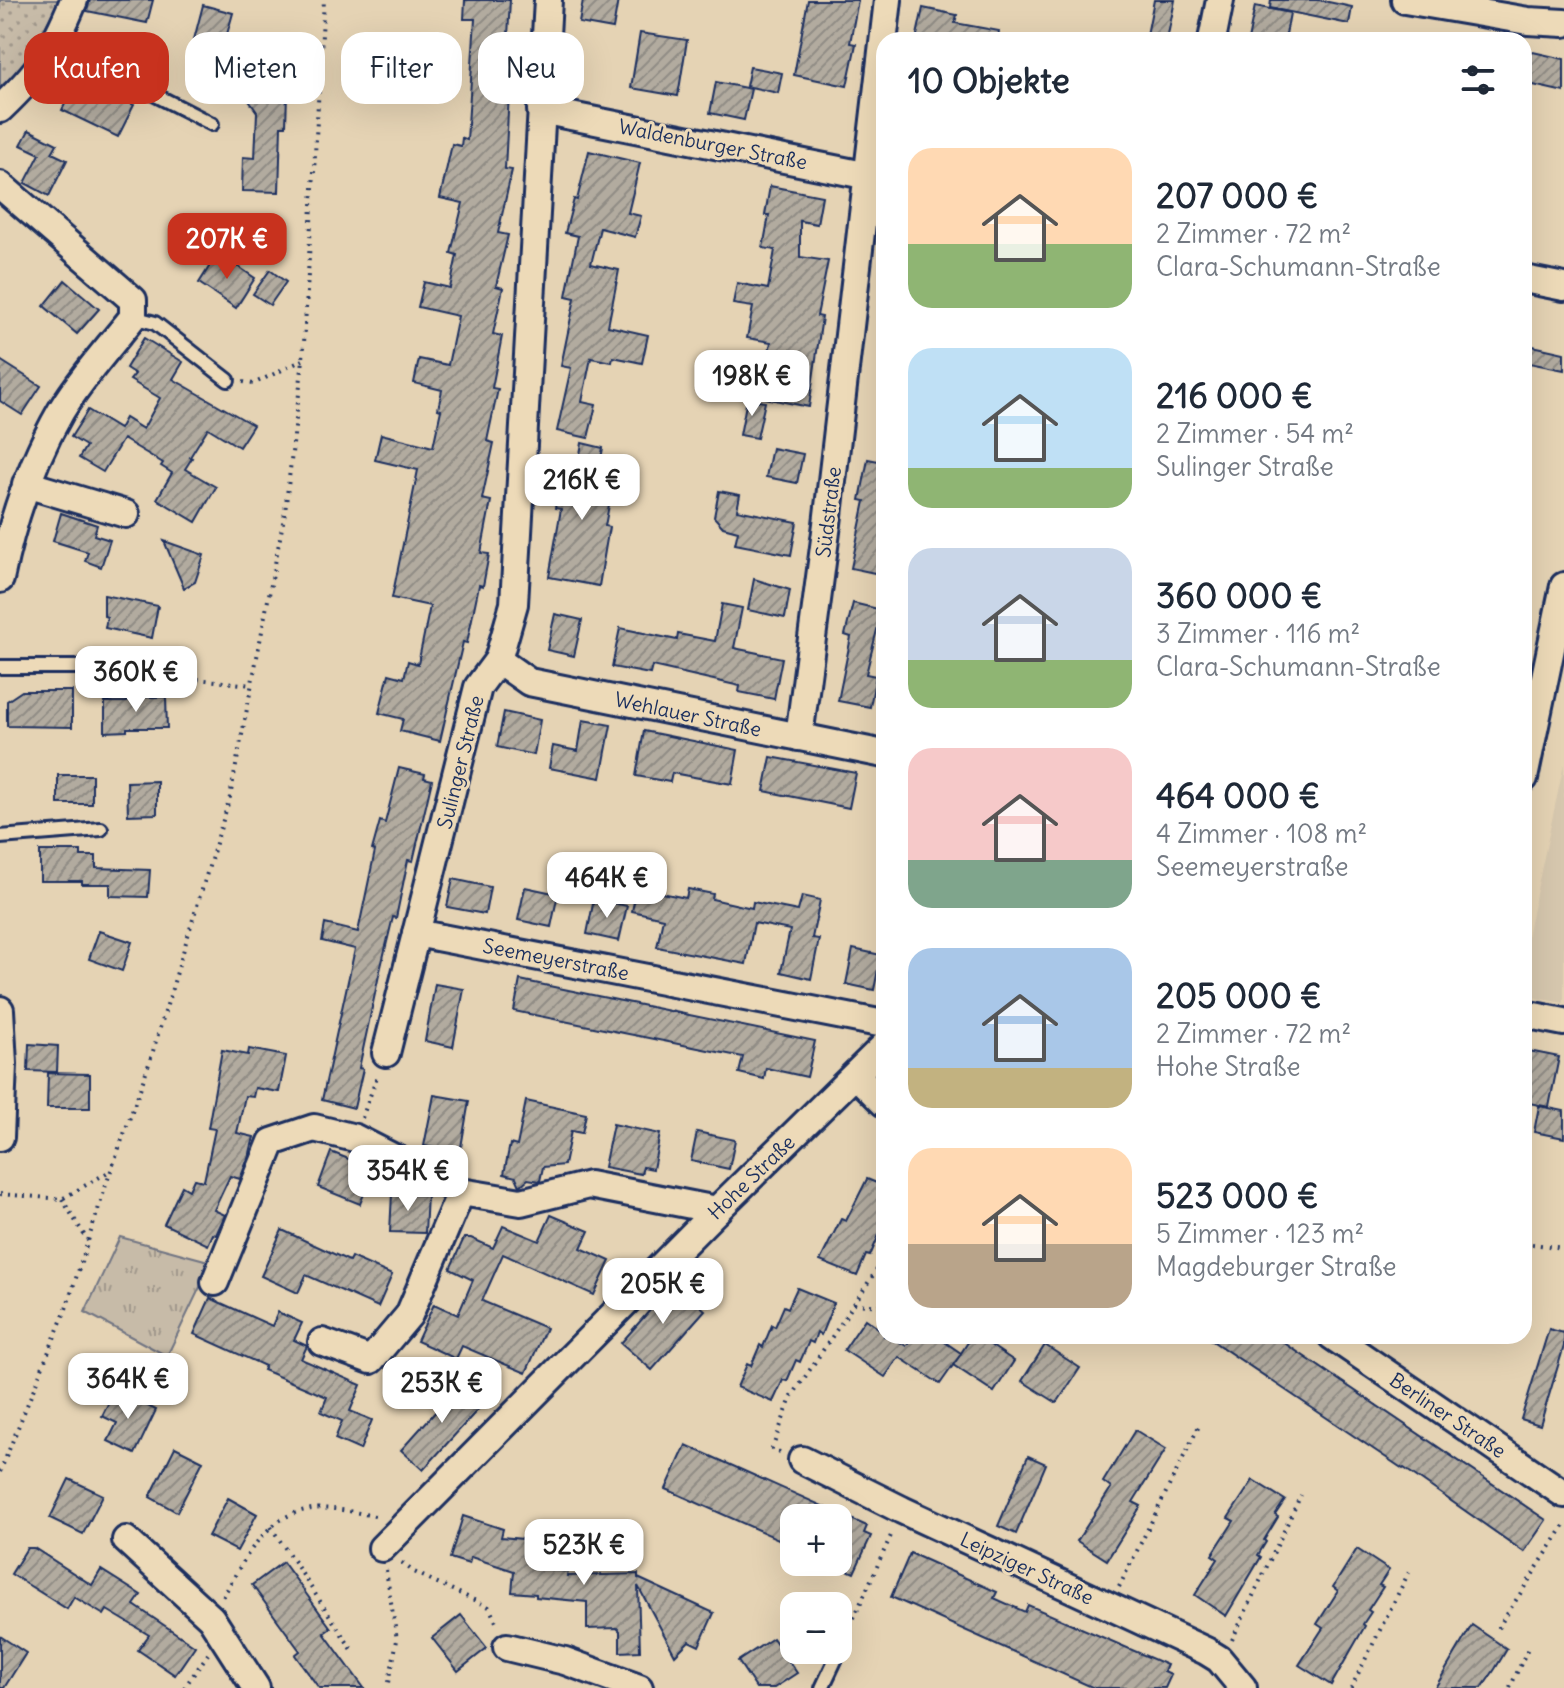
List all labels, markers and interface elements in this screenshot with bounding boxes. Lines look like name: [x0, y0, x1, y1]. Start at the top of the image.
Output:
chip: Kaufen: [24, 32, 169, 104]
chip: Mieten: [185, 32, 325, 104]
chip: Filter: [341, 32, 462, 104]
chip: Neu: [478, 32, 584, 104]
icon: filters: [1456, 58, 1500, 102]
text: 10 Objekte: [908, 59, 1070, 102]
street label: Waldenburger Straße: [617, 113, 809, 175]
text: 207 000 €: [1156, 174, 1318, 217]
icon: home: [972, 180, 1068, 276]
pin: 207K €: [162, 213, 292, 281]
text: 2 Zimmer · 72 m²: [1156, 217, 1351, 250]
text: 207K €: [186, 222, 268, 255]
text: Clara-Schumann-Straße: [1156, 250, 1441, 283]
pin: 198K €: [687, 350, 817, 418]
text: 198K €: [712, 359, 792, 392]
text: 216 000 €: [1156, 374, 1313, 417]
icon: home: [972, 380, 1068, 476]
text: 2 Zimmer · 54 m²: [1156, 417, 1354, 450]
text: Sulinger Straße: [1156, 450, 1334, 483]
pin: 216K €: [517, 454, 647, 522]
text: 216K €: [543, 463, 621, 496]
street label: Südstraße: [810, 465, 846, 559]
text: 360 000 €: [1156, 574, 1322, 617]
icon: home: [972, 580, 1068, 676]
text: 3 Zimmer · 116 m²: [1156, 617, 1360, 650]
pin: 360K €: [71, 646, 201, 714]
text: Clara-Schumann-Straße: [1156, 650, 1441, 683]
text: 360K €: [93, 655, 179, 688]
street label: Wehlauer Straße: [612, 686, 764, 742]
street label: Sulinger Straße: [431, 693, 489, 831]
text: 464 000 €: [1156, 774, 1320, 817]
icon: home: [972, 780, 1068, 876]
text: 4 Zimmer · 108 m²: [1156, 817, 1367, 850]
text: Seemeyerstraße: [1156, 850, 1349, 883]
pin: 464K €: [542, 852, 672, 920]
text: 464K €: [565, 861, 649, 894]
street label: Seemeyerstraße: [481, 933, 631, 985]
text: 205 000 €: [1156, 974, 1322, 1017]
icon: home: [972, 980, 1068, 1076]
text: 2 Zimmer · 72 m²: [1156, 1017, 1351, 1050]
text: Hohe Straße: [1156, 1050, 1301, 1083]
street label: Hohe Straße: [702, 1129, 800, 1225]
pin: 354K €: [343, 1145, 473, 1213]
text: 354K €: [366, 1154, 450, 1187]
text: 523 000 €: [1156, 1174, 1319, 1217]
icon: home: [972, 1180, 1068, 1276]
text: 5 Zimmer · 123 m²: [1156, 1217, 1364, 1250]
text: Magdeburger Straße: [1156, 1250, 1397, 1283]
pin: 205K €: [598, 1258, 728, 1326]
text: 205K €: [620, 1267, 706, 1300]
pin: 364K €: [63, 1353, 193, 1421]
pin: 253K €: [377, 1357, 507, 1425]
text: 364K €: [86, 1362, 170, 1395]
text: 253K €: [401, 1366, 483, 1399]
street label: Berliner Straße: [1385, 1367, 1511, 1463]
map controls: [780, 1504, 852, 1664]
button: +: [780, 1504, 852, 1576]
pin: 523K €: [519, 1519, 649, 1587]
street label: Leipziger Straße: [956, 1526, 1098, 1610]
text: 523K €: [543, 1528, 625, 1561]
button: −: [780, 1592, 852, 1664]

